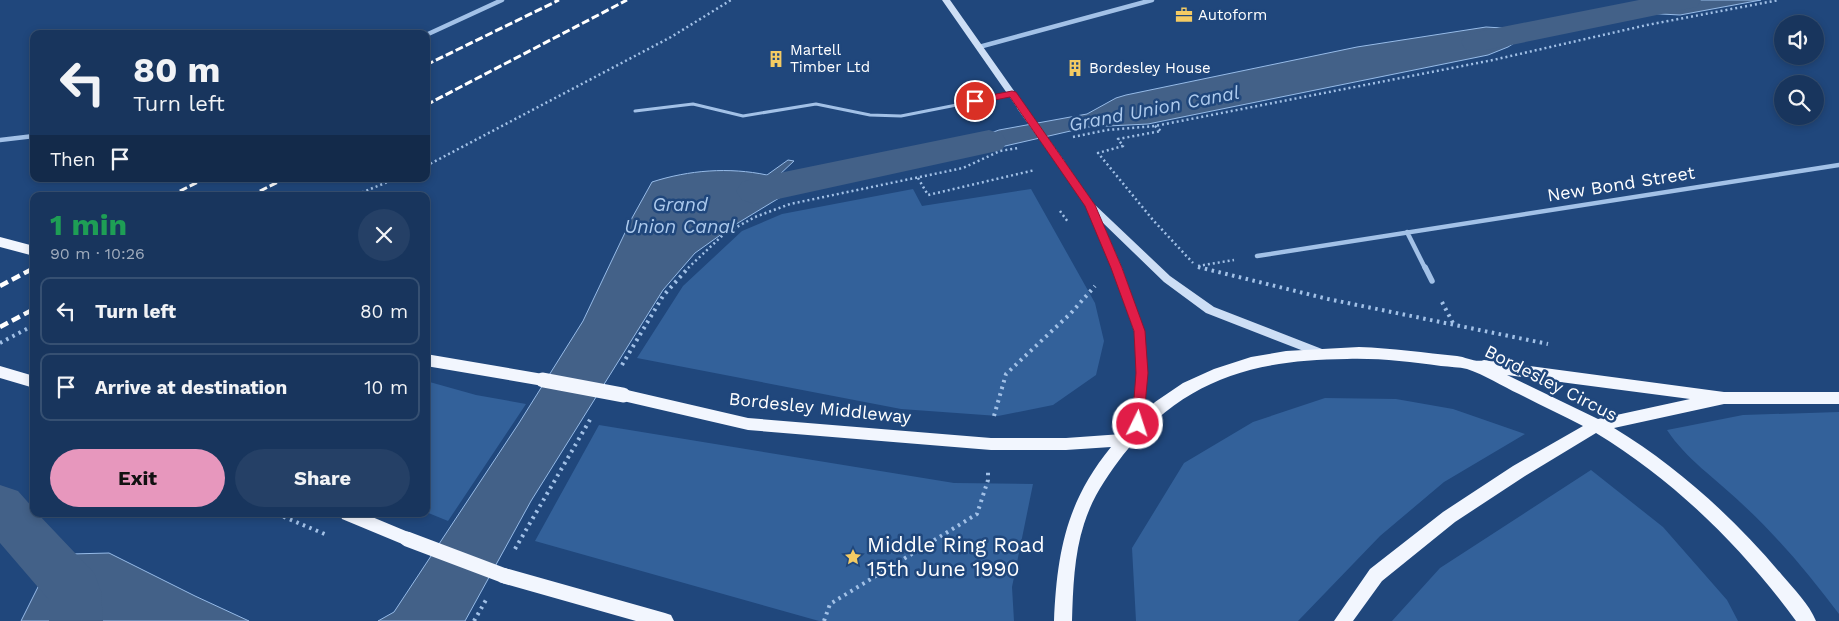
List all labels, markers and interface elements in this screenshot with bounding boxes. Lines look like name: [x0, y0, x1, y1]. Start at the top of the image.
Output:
office icon: Autoform: [1174, 5, 1194, 25]
place label: Autoform: [1198, 6, 1267, 24]
map controls: [1774, 15, 1824, 125]
button: sound: [1774, 15, 1824, 65]
place label: Martell Timber Ltd: [790, 41, 870, 76]
text: 80 m: [133, 49, 220, 91]
building icon: Martell Timber Ltd: [766, 49, 786, 69]
icon: left: [50, 50, 115, 115]
building icon: Bordesley House: [1065, 58, 1085, 78]
place label: Bordesley House: [1089, 59, 1211, 77]
button: search: [1774, 75, 1824, 125]
pin: [954, 80, 996, 122]
water label: Grand Union Canal: [1067, 81, 1242, 136]
icon: arrive: [961, 87, 989, 115]
text: Turn left: [133, 91, 225, 116]
icon: arrive: [106, 145, 134, 173]
text: Then: [50, 148, 96, 171]
street label: New Bond Street: [1546, 161, 1697, 206]
water label: Grand Union Canal: [624, 193, 736, 238]
text: 1 min: [50, 207, 127, 242]
button: close: [358, 209, 410, 261]
text: 90 m · 10:26: [50, 244, 145, 263]
icon: left: [52, 297, 80, 325]
text: Turn left: [95, 300, 176, 323]
text: 80 m: [360, 300, 408, 323]
street label: Bordesley Circus: [1481, 340, 1621, 425]
icon: arrive: [52, 373, 80, 401]
text: Arrive at destination: [95, 376, 287, 399]
text: 10 m: [364, 376, 408, 399]
street label: Bordesley Middleway: [728, 387, 913, 428]
position arrow: [1111, 397, 1163, 449]
button: Exit: [50, 449, 225, 507]
button: Share: [235, 449, 410, 507]
place label: Middle Ring Road 15th June 1990: [867, 532, 1045, 581]
place icon: Middle Ring Road 15th June 1990: [843, 547, 863, 567]

